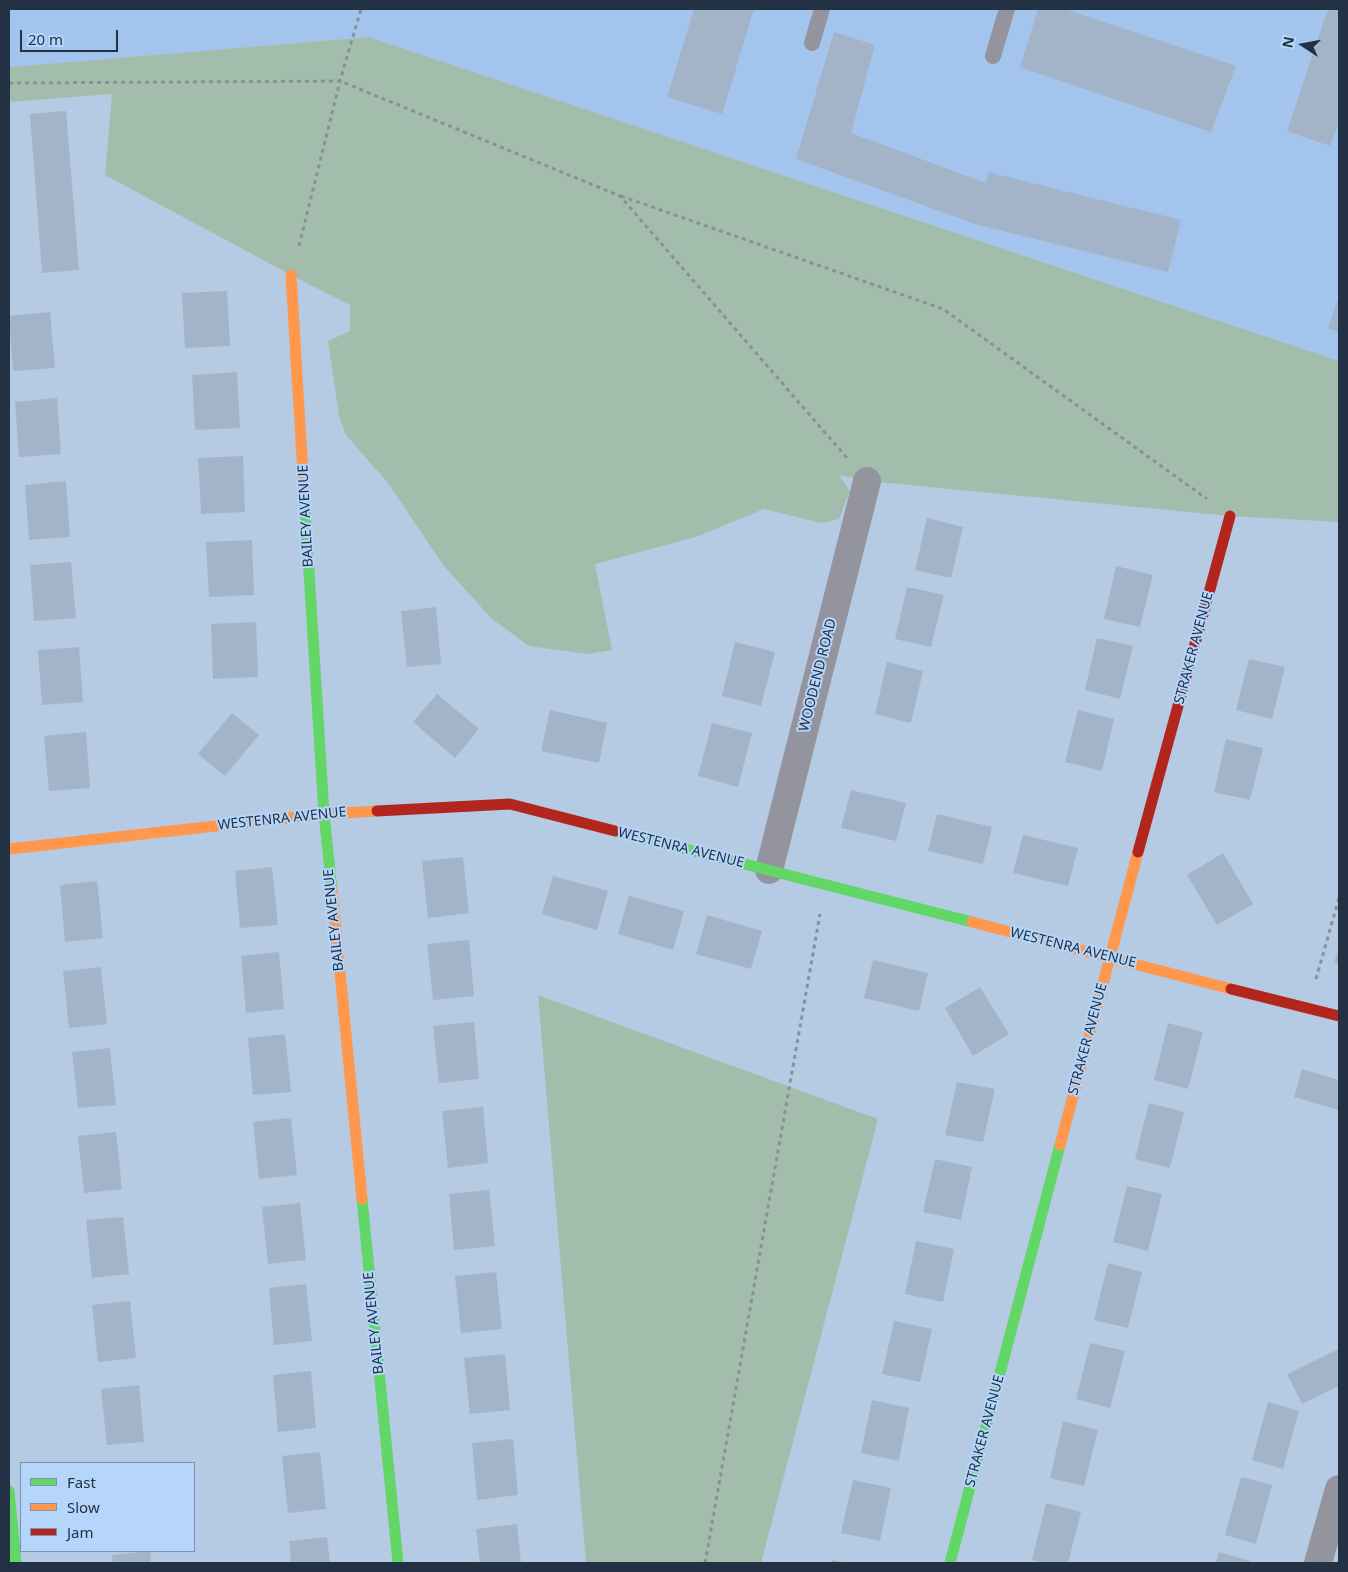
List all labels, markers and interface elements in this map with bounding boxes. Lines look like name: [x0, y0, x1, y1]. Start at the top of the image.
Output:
scale bar: [22, 20, 120, 52]
north arrow: [1278, 20, 1328, 70]
text: 20 m: [28, 29, 63, 49]
text: N: [1277, 35, 1298, 49]
street label: BAILEY AVENUE: [295, 464, 317, 568]
street label: STRAKER AVENUE: [1171, 590, 1217, 706]
street label: WOODEND ROAD: [796, 617, 840, 733]
street label: WESTENRA AVENUE: [217, 804, 347, 834]
street label: WESTENRA AVENUE: [616, 824, 746, 872]
street label: BAILEY AVENUE: [320, 868, 348, 972]
street label: WESTENRA AVENUE: [1008, 924, 1138, 972]
street label: STRAKER AVENUE: [1065, 981, 1111, 1097]
street label: BAILEY AVENUE: [360, 1271, 388, 1375]
street label: STRAKER AVENUE: [962, 1373, 1008, 1489]
legend: [20, 1462, 195, 1552]
text: Fast: [67, 1472, 96, 1492]
text: Slow: [67, 1497, 100, 1517]
text: Jam: [67, 1522, 94, 1542]

